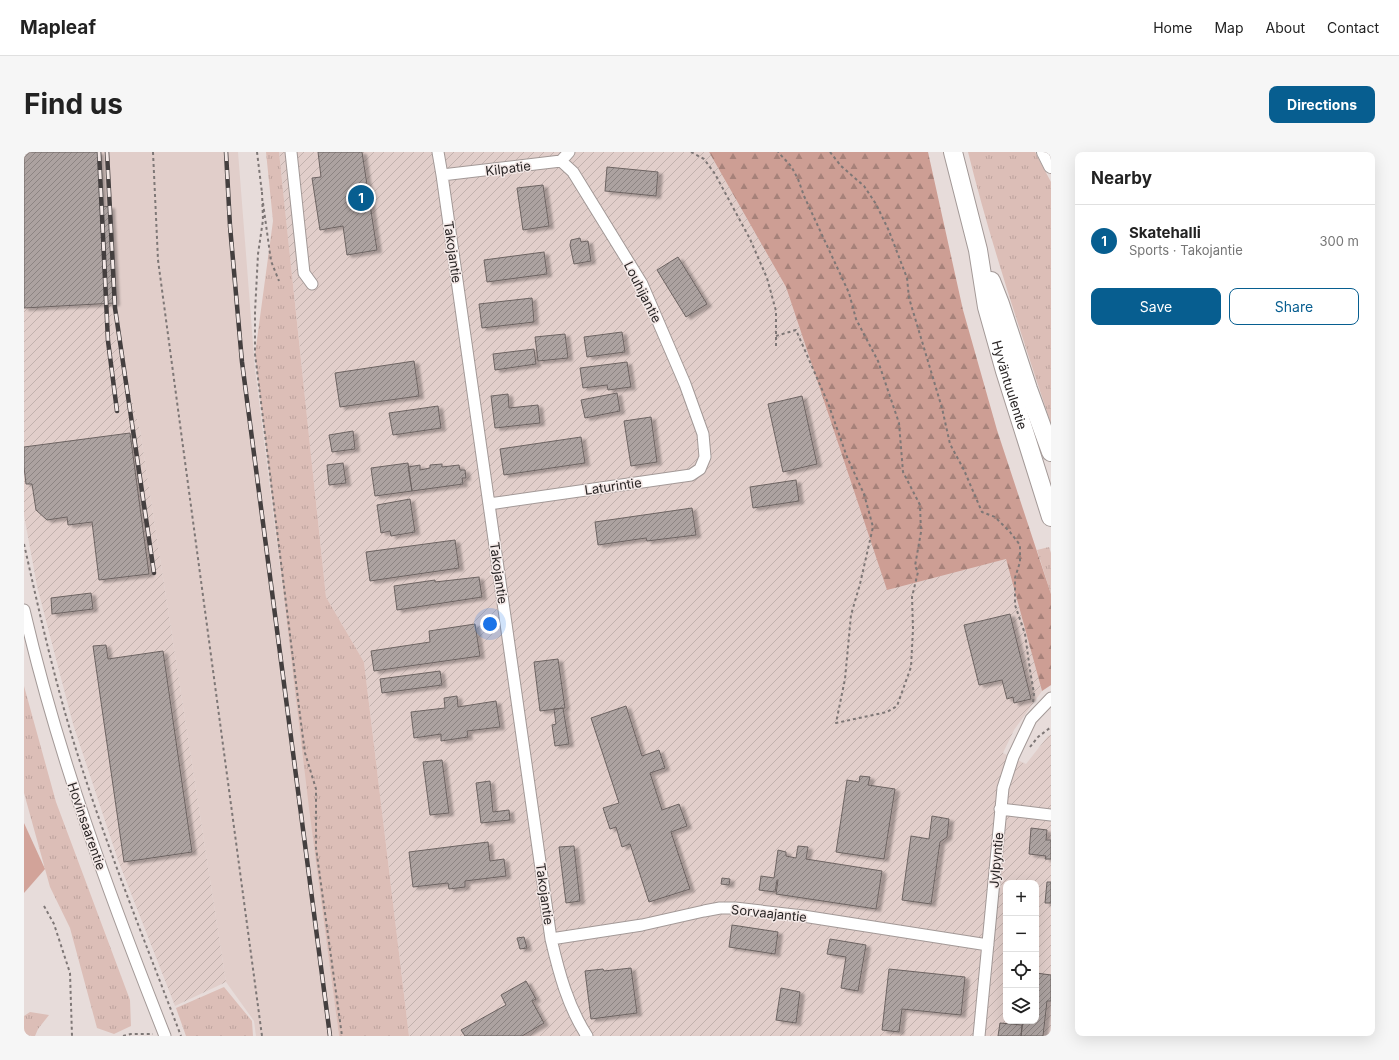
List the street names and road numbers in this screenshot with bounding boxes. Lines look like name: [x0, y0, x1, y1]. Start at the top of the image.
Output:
street label: Kilpatie: [484, 157, 532, 179]
street label: Takojantie: [441, 220, 465, 284]
street label: Louhijantie: [621, 259, 665, 325]
street label: Hyväntuulentie: [989, 338, 1031, 431]
street label: Laturintie: [583, 474, 643, 498]
street label: Takojantie: [487, 541, 511, 605]
street label: Hovinsaarentie: [65, 780, 109, 872]
street label: Jylpyntie: [986, 832, 1006, 888]
street label: Takojantie: [533, 862, 557, 926]
street label: Sorvaajantie: [730, 901, 808, 925]

